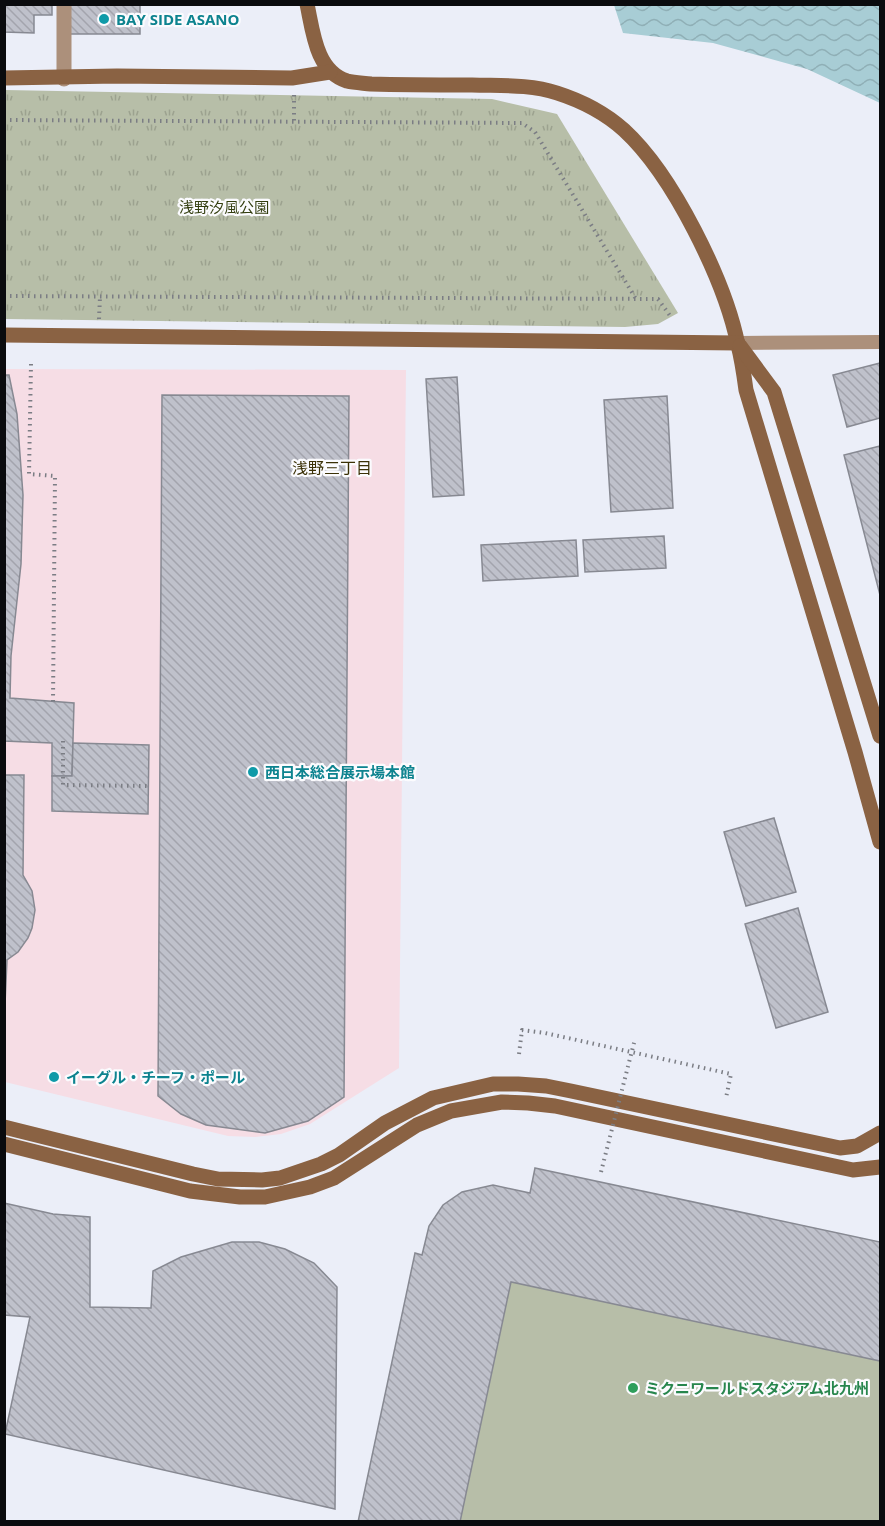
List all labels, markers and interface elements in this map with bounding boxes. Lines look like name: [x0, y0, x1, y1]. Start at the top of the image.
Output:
place label: BAY SIDE ASANO: [116, 9, 239, 29]
marker: BAY SIDE ASANO: [97, 12, 111, 26]
park label: 浅野汐風公園: [179, 197, 269, 217]
district label: 浅野三丁目: [292, 457, 372, 479]
place label: 西日本総合展示場本館: [265, 762, 415, 782]
marker: 西日本総合展示場本館: [246, 765, 260, 779]
place label: イーグル・チーフ・ポール: [66, 1067, 245, 1087]
marker: イーグル・チーフ・ポール: [47, 1070, 61, 1084]
place label: ミクニワールドスタジアム北九州: [645, 1378, 869, 1398]
marker: ミクニワールドスタジアム北九州: [626, 1381, 640, 1395]

